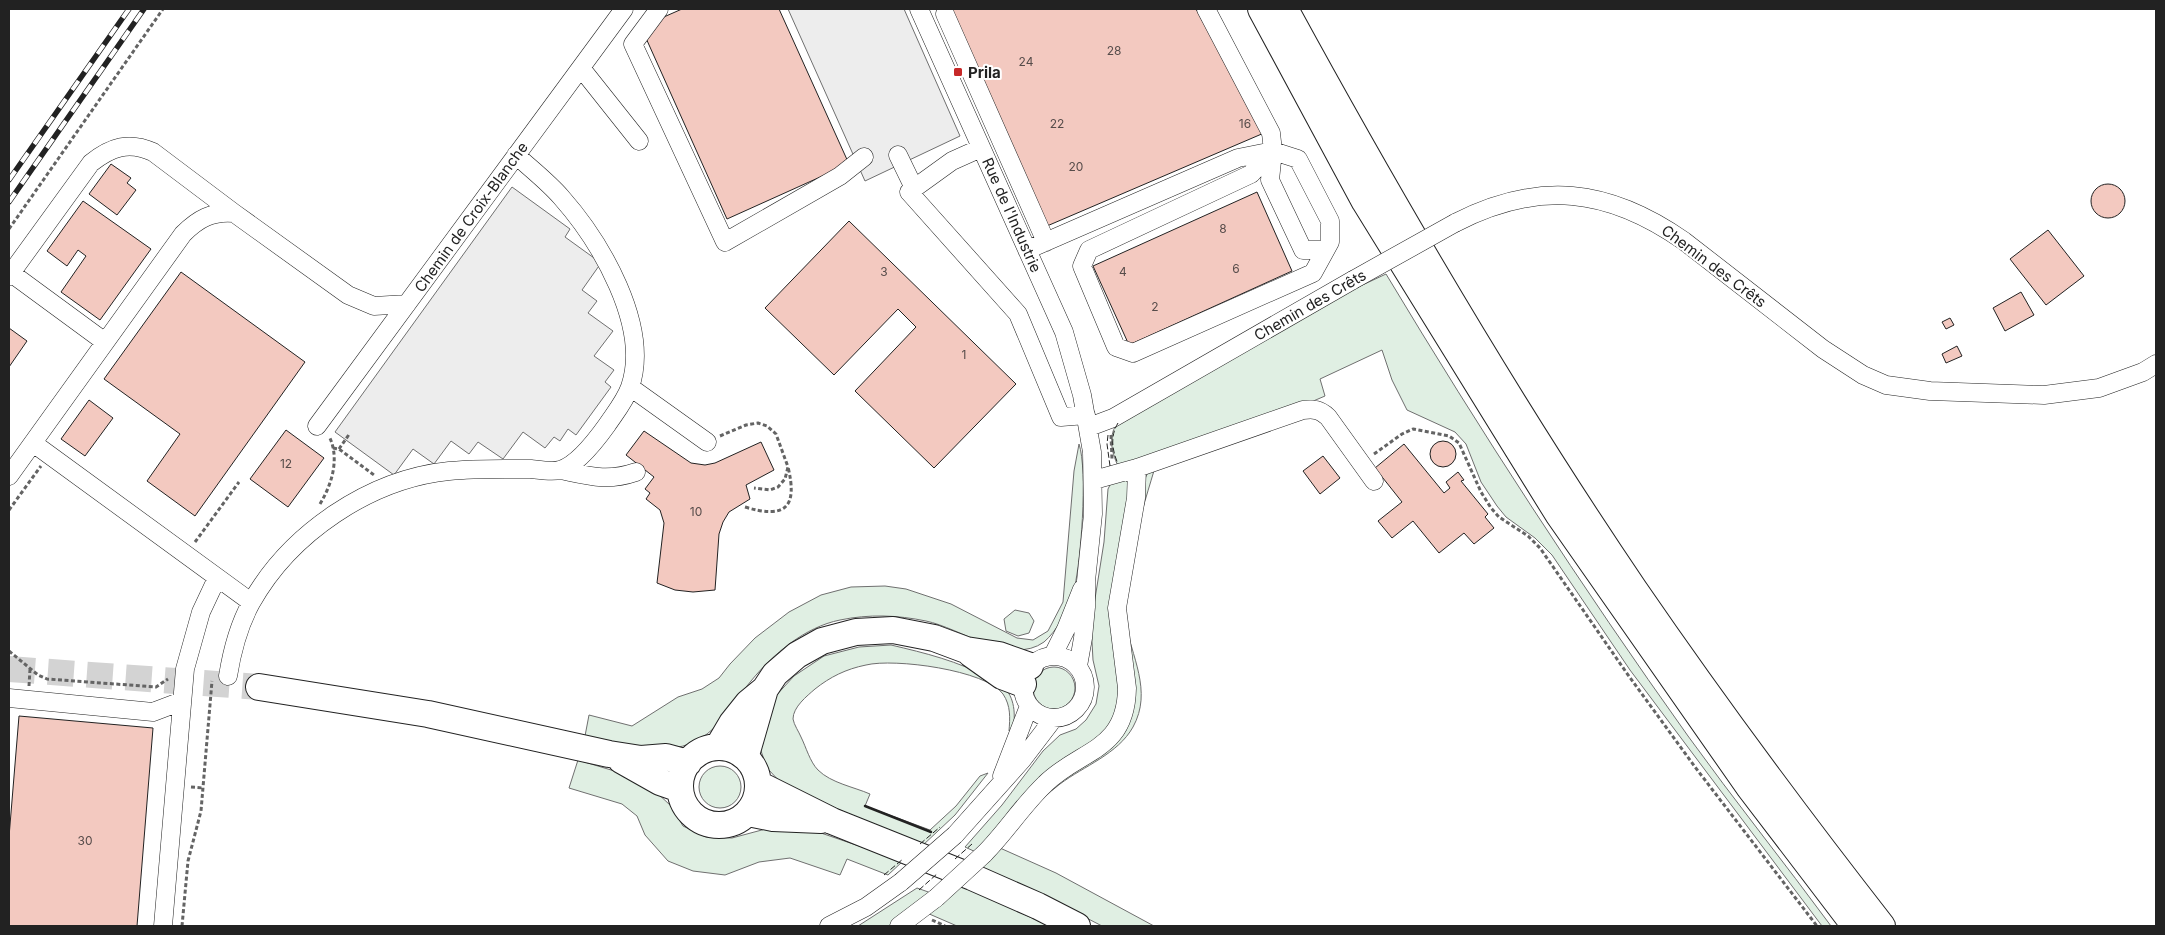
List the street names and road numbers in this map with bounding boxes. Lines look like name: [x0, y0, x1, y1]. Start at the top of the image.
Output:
street label: Chemin de Croix-Blanche: [410, 138, 532, 296]
street label: Rue de l'Industrie: [978, 155, 1046, 275]
street label: Chemin des Crêts: [1658, 220, 1770, 312]
street label: Chemin des Crêts: [1251, 265, 1369, 345]

